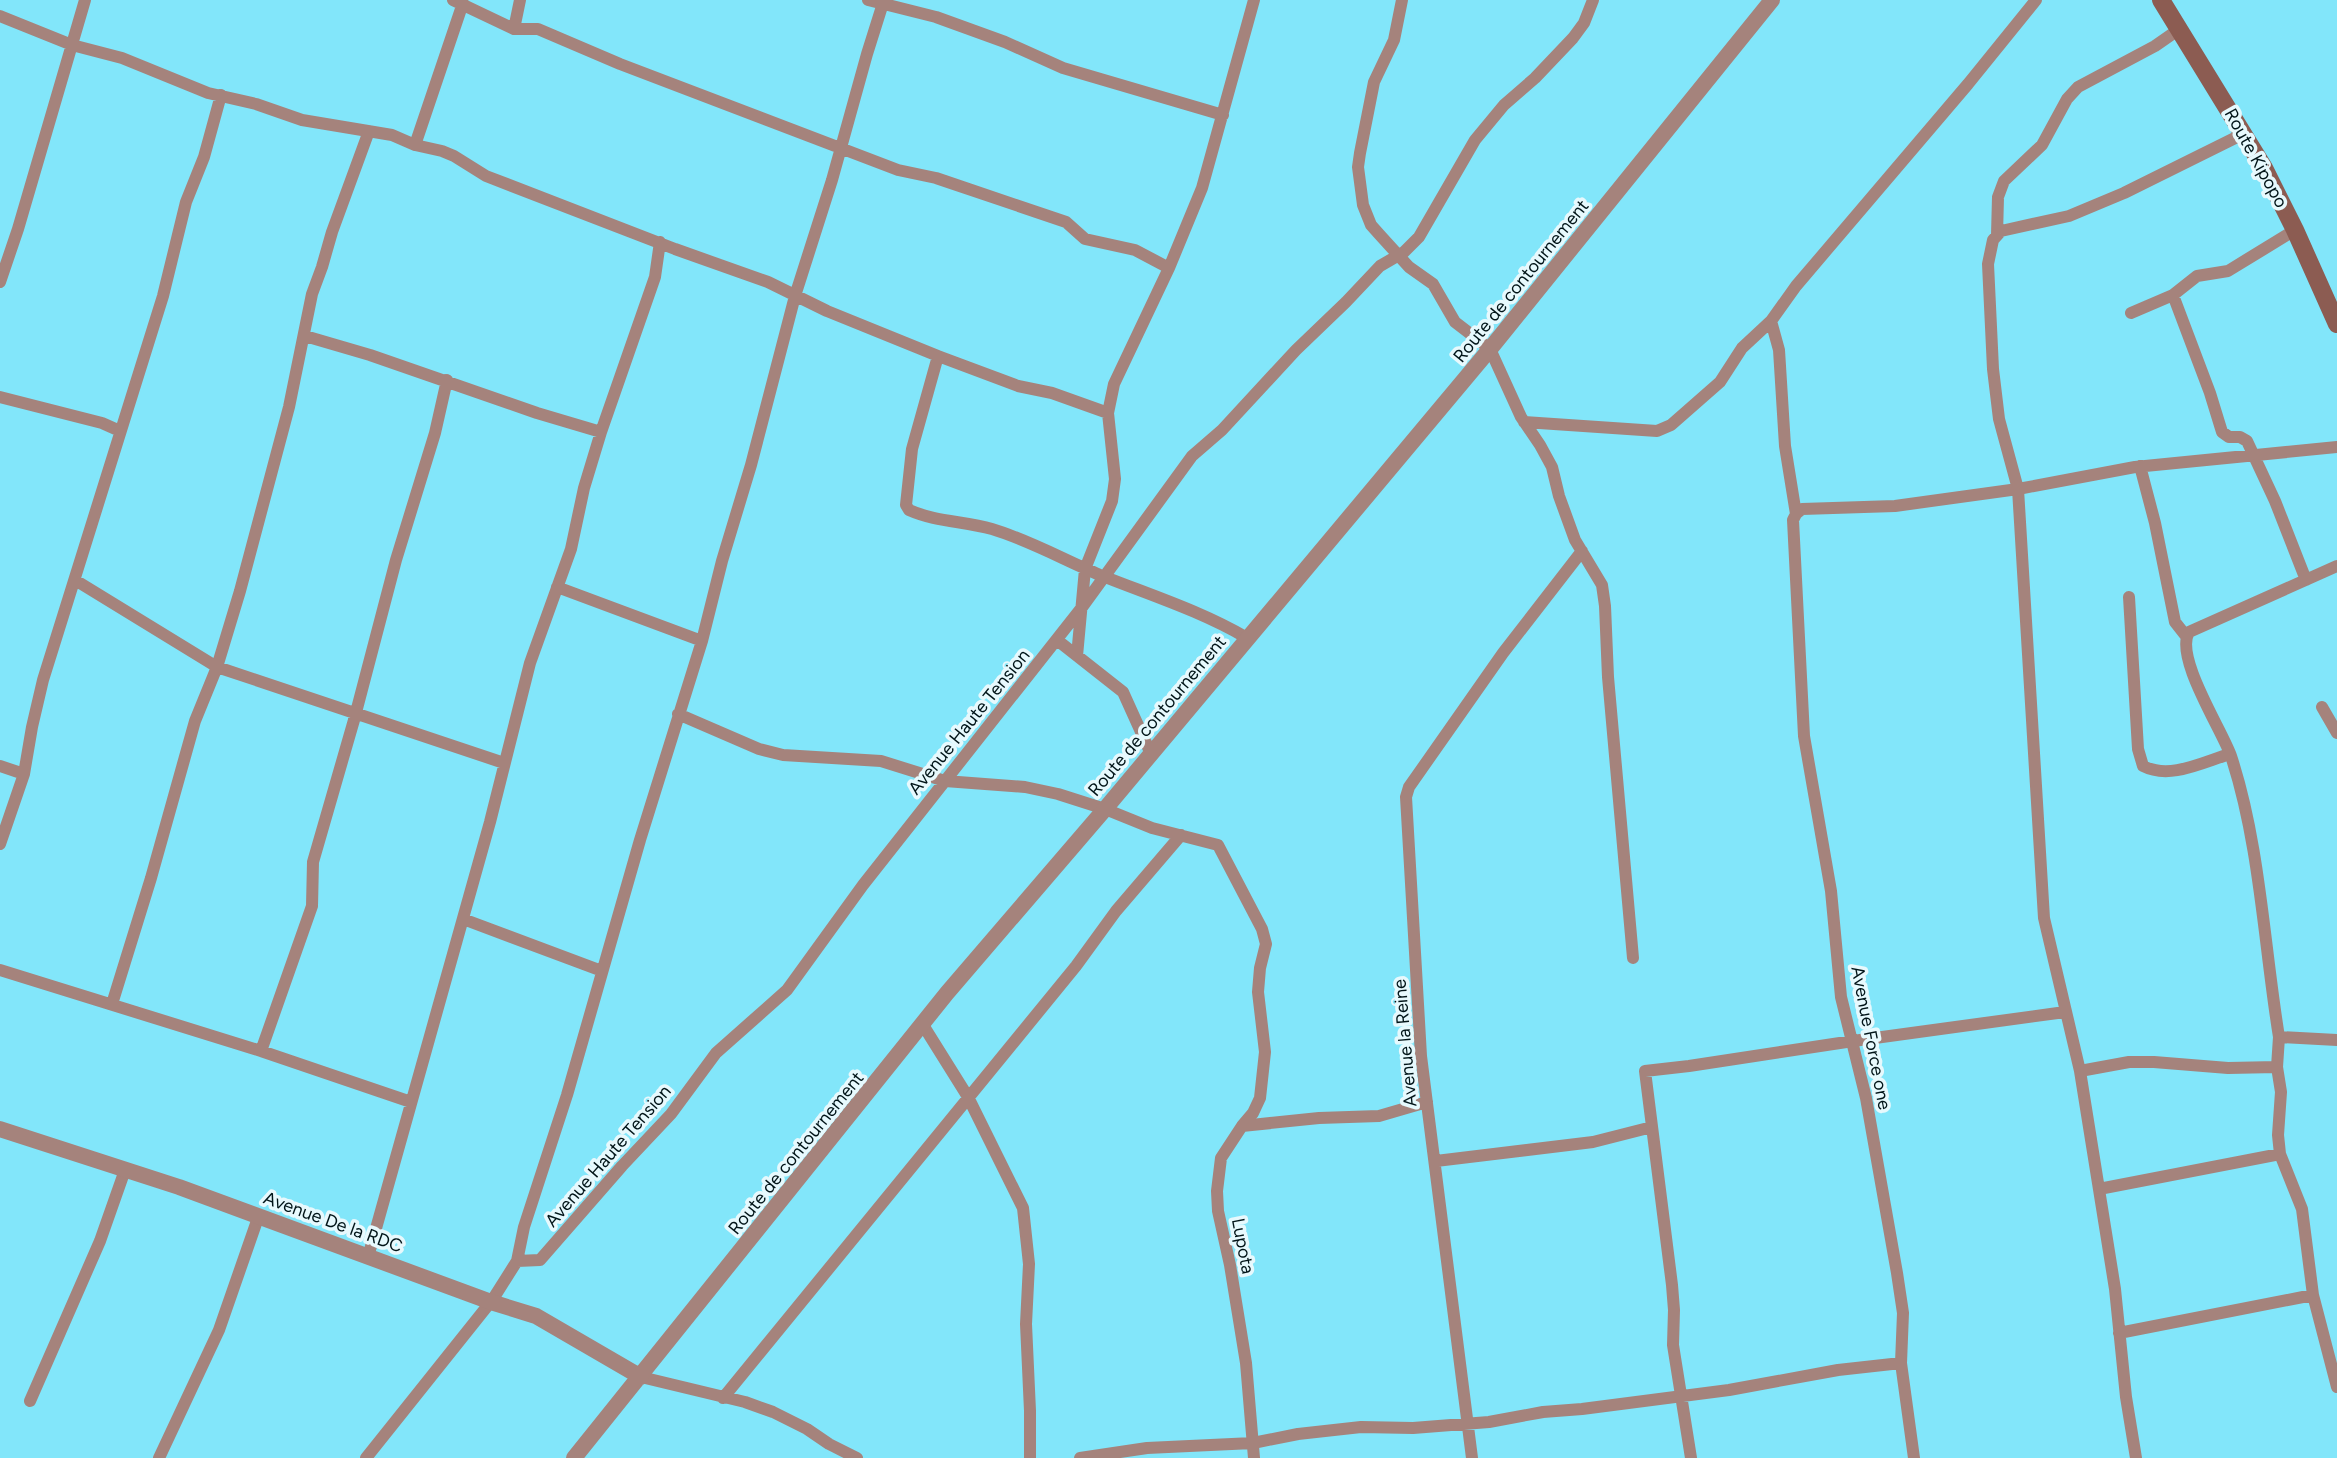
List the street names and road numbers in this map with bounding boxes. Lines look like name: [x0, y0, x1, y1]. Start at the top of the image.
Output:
street label: Route Kipopo: [2220, 105, 2292, 211]
street label: Route de contournement: [1449, 195, 1594, 367]
street label: Route de contournement: [1083, 631, 1231, 801]
street label: Avenue Haute Tension: [904, 645, 1034, 799]
street label: Avenue Force one: [1846, 964, 1896, 1112]
street label: Avenue la Reine: [1388, 978, 1422, 1108]
street label: Route de contournement: [724, 1067, 869, 1239]
street label: Avenue Haute Tension: [540, 1081, 676, 1231]
street label: Avenue De la RDC: [261, 1187, 405, 1257]
street label: Lupota: [1227, 1216, 1259, 1276]

